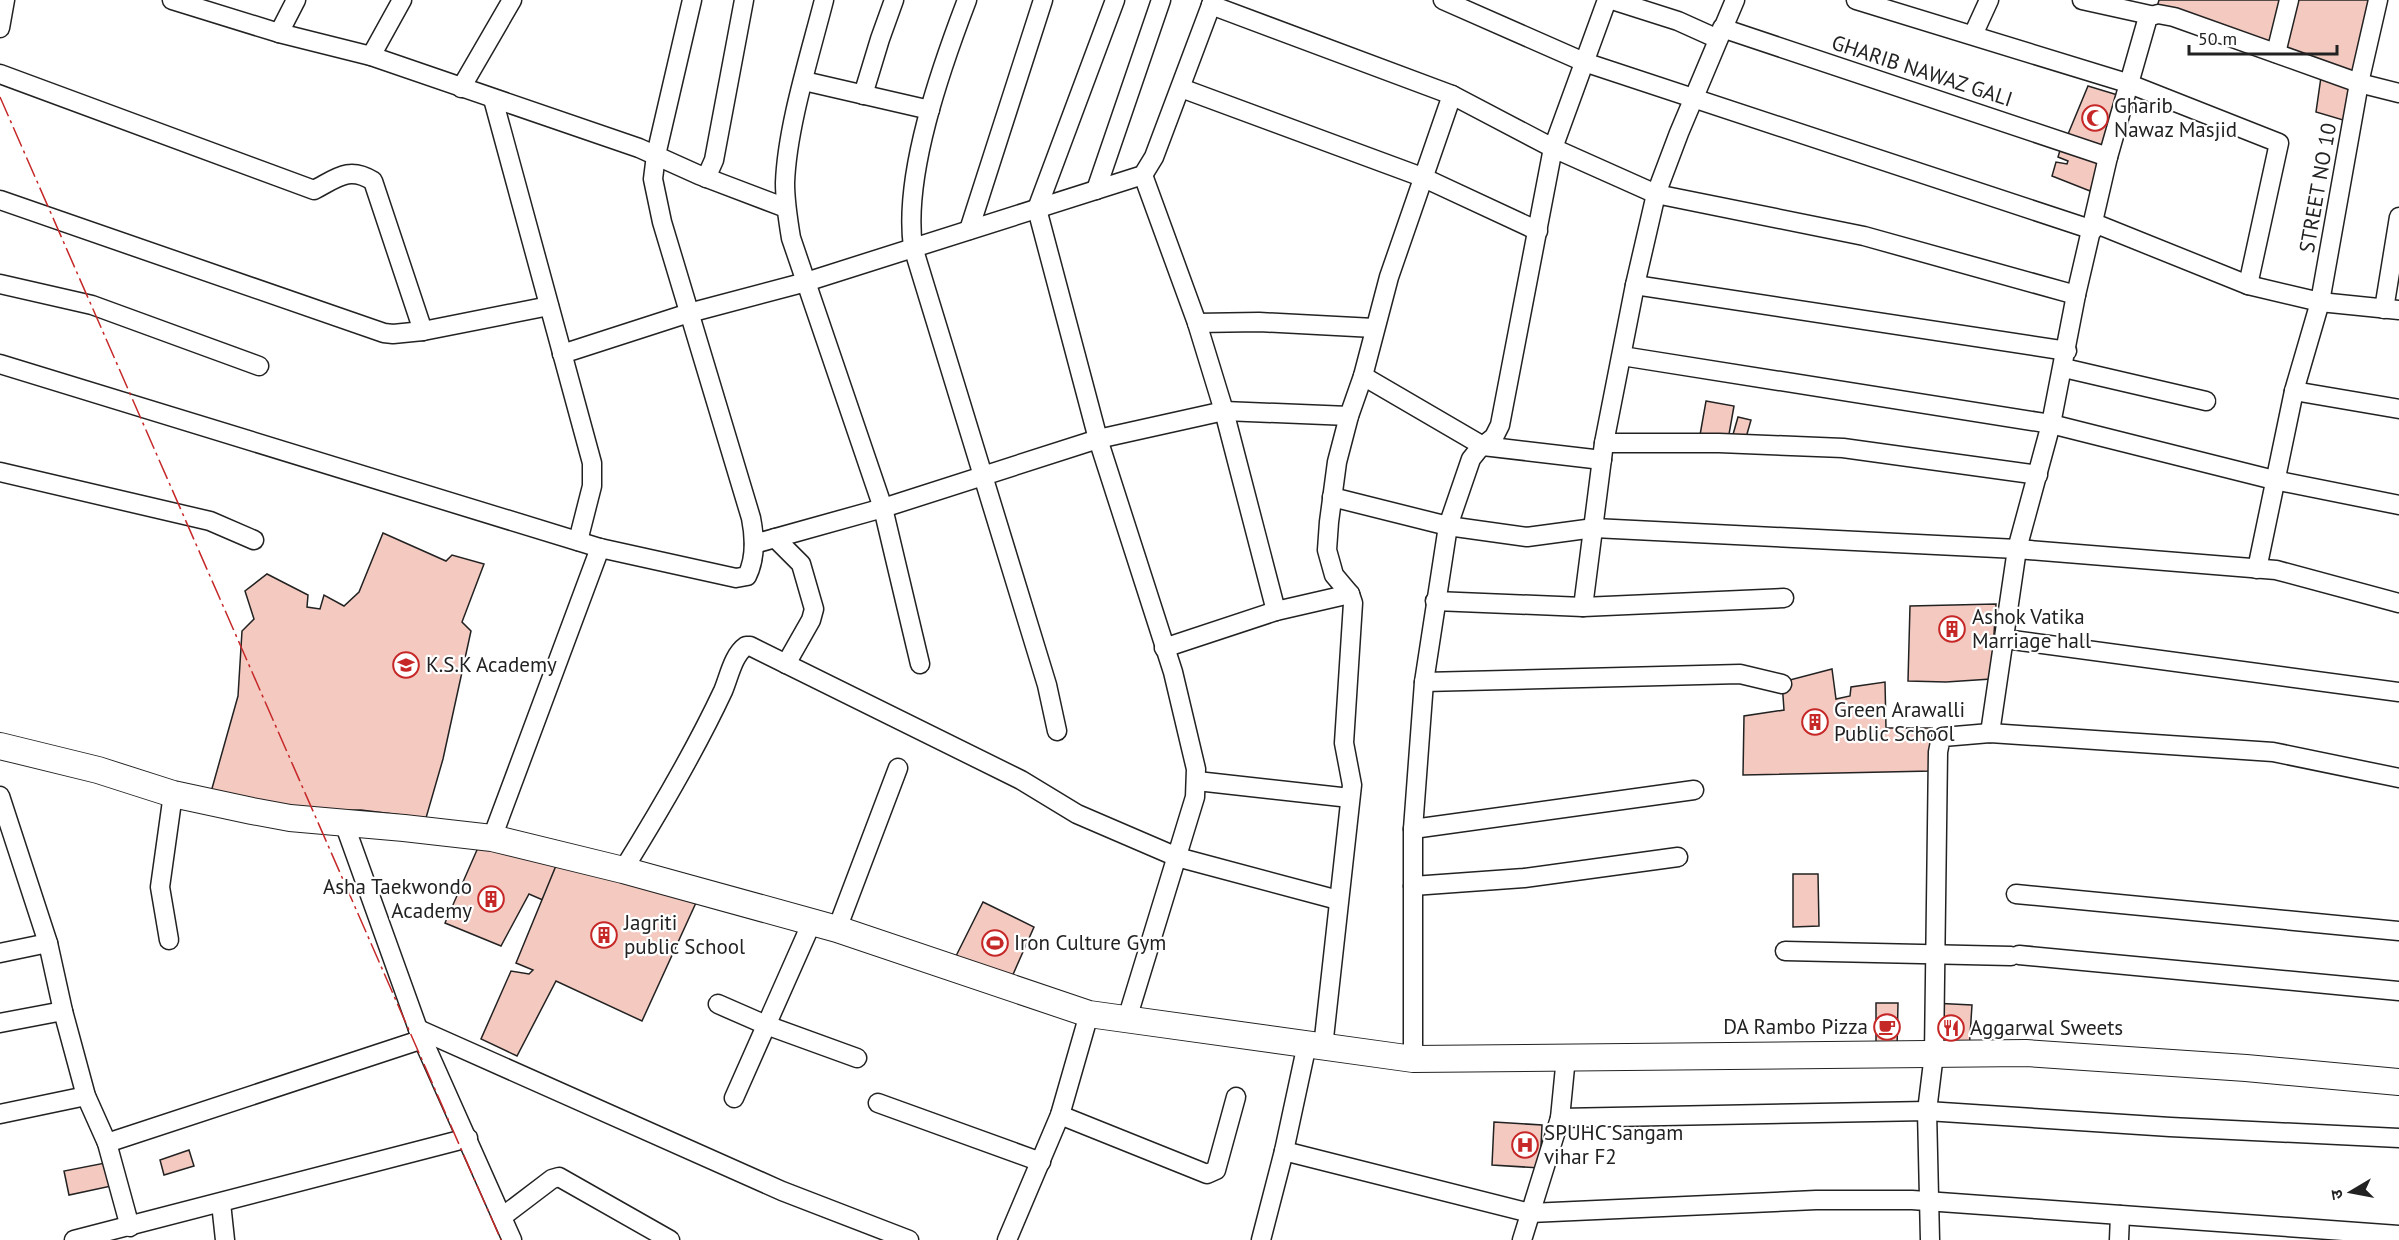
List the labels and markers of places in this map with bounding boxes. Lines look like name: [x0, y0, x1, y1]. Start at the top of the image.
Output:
place label: Gharib Nawaz Masjid: [2114, 92, 2237, 143]
mosque icon: Gharib Nawaz Masjid: [2080, 103, 2110, 133]
place label: Ashok Vatika Marriage hall: [1972, 603, 2091, 654]
building icon: Ashok Vatika Marriage hall: [1937, 614, 1967, 644]
school or university icon: K.S.K Academy: [391, 650, 421, 680]
place label: K.S.K Academy: [426, 651, 557, 678]
place label: Green Arawalli Public School: [1834, 696, 1965, 747]
building icon: Green Arawalli Public School: [1800, 707, 1830, 737]
place label: Asha Taekwondo Academy: [323, 873, 472, 924]
building icon: Asha Taekwondo Academy: [476, 884, 506, 914]
place label: Jagriti public School: [623, 909, 745, 960]
building icon: Jagriti public School: [589, 920, 619, 950]
sports icon: Iron Culture Gym: [980, 928, 1010, 958]
place label: Iron Culture Gym: [1014, 929, 1166, 956]
cafe icon: DA Rambo Pizza: [1872, 1012, 1902, 1042]
place label: DA Rambo Pizza: [1723, 1013, 1868, 1040]
restaurant icon: Aggarwal Sweets: [1936, 1013, 1966, 1043]
place label: Aggarwal Sweets: [1970, 1014, 2123, 1041]
place label: SPUHC Sangam vihar F2: [1544, 1119, 1683, 1170]
hospital icon: SPUHC Sangam vihar F2: [1510, 1130, 1540, 1160]

